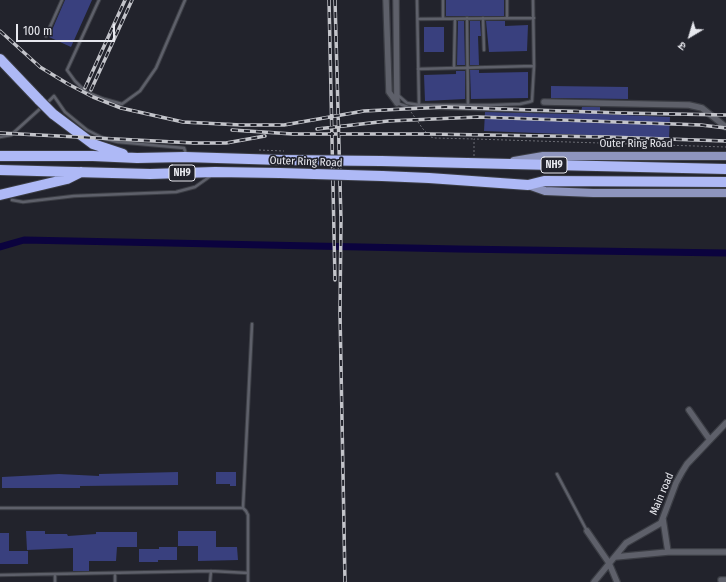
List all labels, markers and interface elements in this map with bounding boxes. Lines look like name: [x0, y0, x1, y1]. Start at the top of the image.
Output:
scale bar: [18, 16, 117, 42]
north arrow: [670, 16, 710, 56]
text: 100 m: [23, 24, 52, 38]
text: उ: [676, 39, 689, 53]
street label: Outer Ring Road: [599, 137, 673, 151]
street label: Outer Ring Road: [269, 154, 343, 170]
road number: NH9: [541, 157, 567, 173]
road number: NH9: [169, 165, 195, 181]
street label: Main road: [647, 471, 677, 517]

